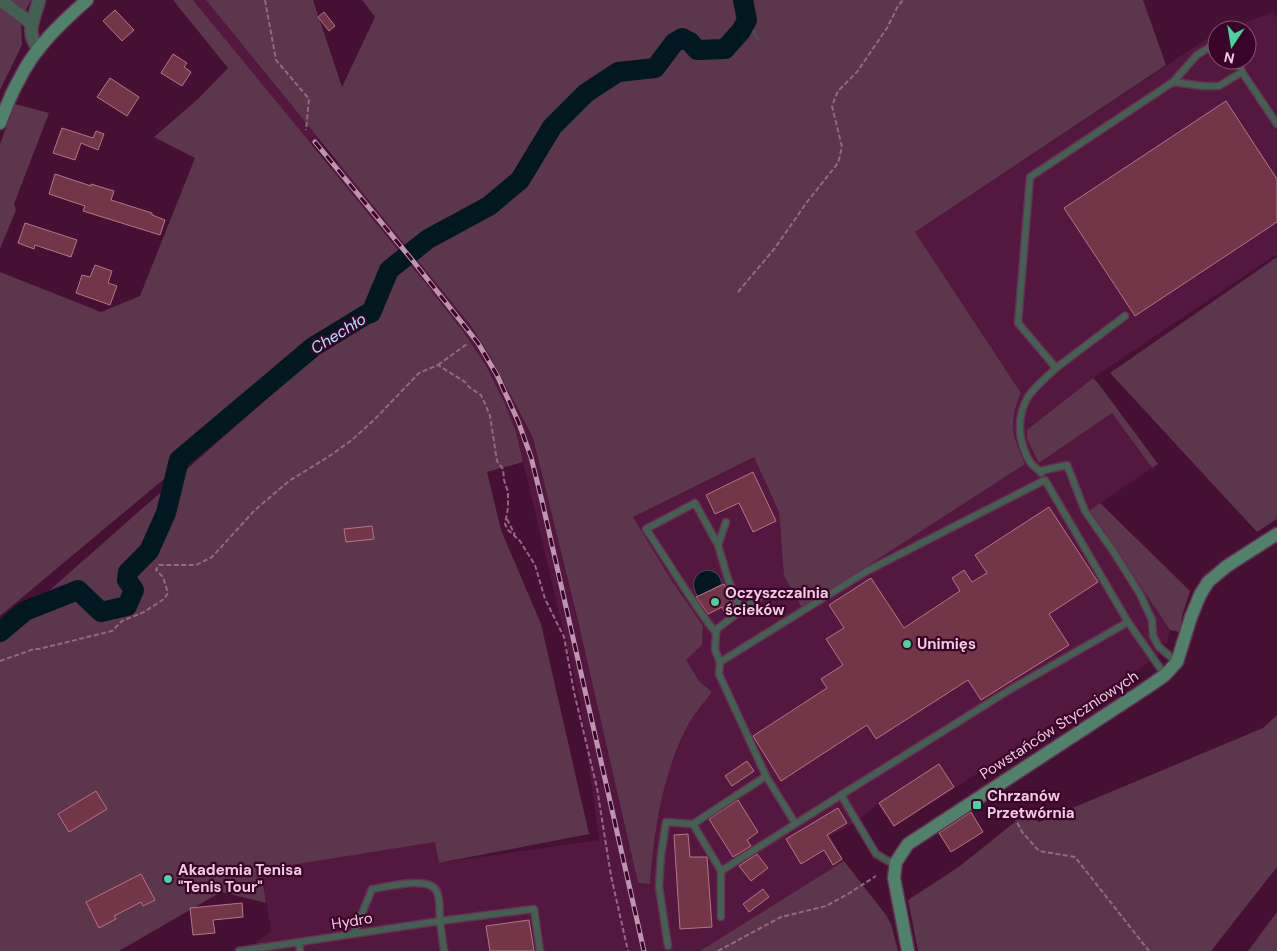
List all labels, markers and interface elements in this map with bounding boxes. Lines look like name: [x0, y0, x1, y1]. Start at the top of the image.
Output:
north arrow: [1207, 20, 1257, 70]
text: N: [1222, 48, 1236, 68]
water label: Chechło: [307, 308, 370, 359]
place label: Oczyszczalnia ścieków: [725, 583, 829, 620]
marker: Oczyszczalnia ścieków: [709, 596, 721, 608]
place label: Unimięs: [917, 634, 976, 654]
marker: Unimięs: [901, 638, 913, 650]
street label: Powstańców Styczniowych: [976, 666, 1142, 784]
place label: Chrzanów Przetwórnia: [987, 786, 1075, 823]
marker: Chrzanów Przetwórnia: [971, 799, 983, 811]
place label: Akademia Tenisa "Tenis Tour": [178, 860, 302, 897]
marker: Akademia Tenisa "Tenis Tour": [162, 873, 174, 885]
street label: Hydro: [330, 908, 374, 934]

